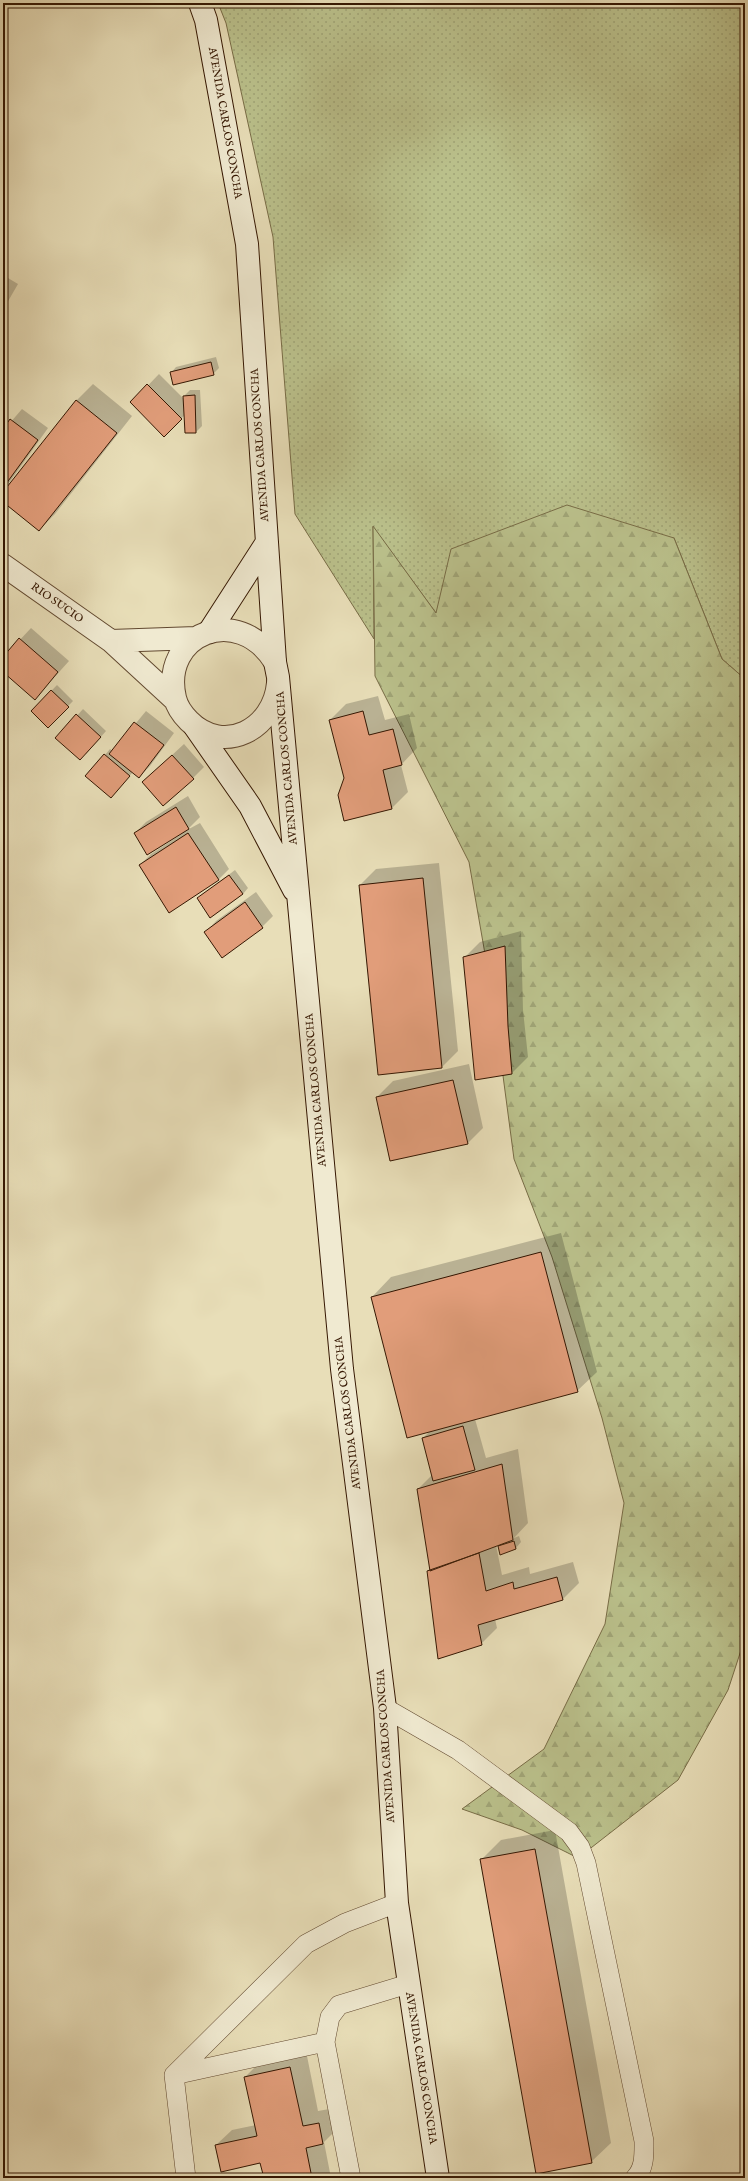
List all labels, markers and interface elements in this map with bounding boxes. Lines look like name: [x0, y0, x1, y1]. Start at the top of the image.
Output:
street label: AVENIDA CARLOS CONCHA: [205, 45, 245, 201]
street label: AVENIDA CARLOS CONCHA: [248, 367, 272, 523]
street label: RIO SUCIO: [28, 580, 86, 626]
street label: AVENIDA CARLOS CONCHA: [273, 690, 301, 846]
street label: AVENIDA CARLOS CONCHA: [302, 1012, 330, 1168]
street label: AVENIDA CARLOS CONCHA: [332, 1335, 364, 1491]
street label: AVENIDA CARLOS CONCHA: [374, 1668, 398, 1824]
street label: AVENIDA CARLOS CONCHA: [402, 1990, 440, 2146]

